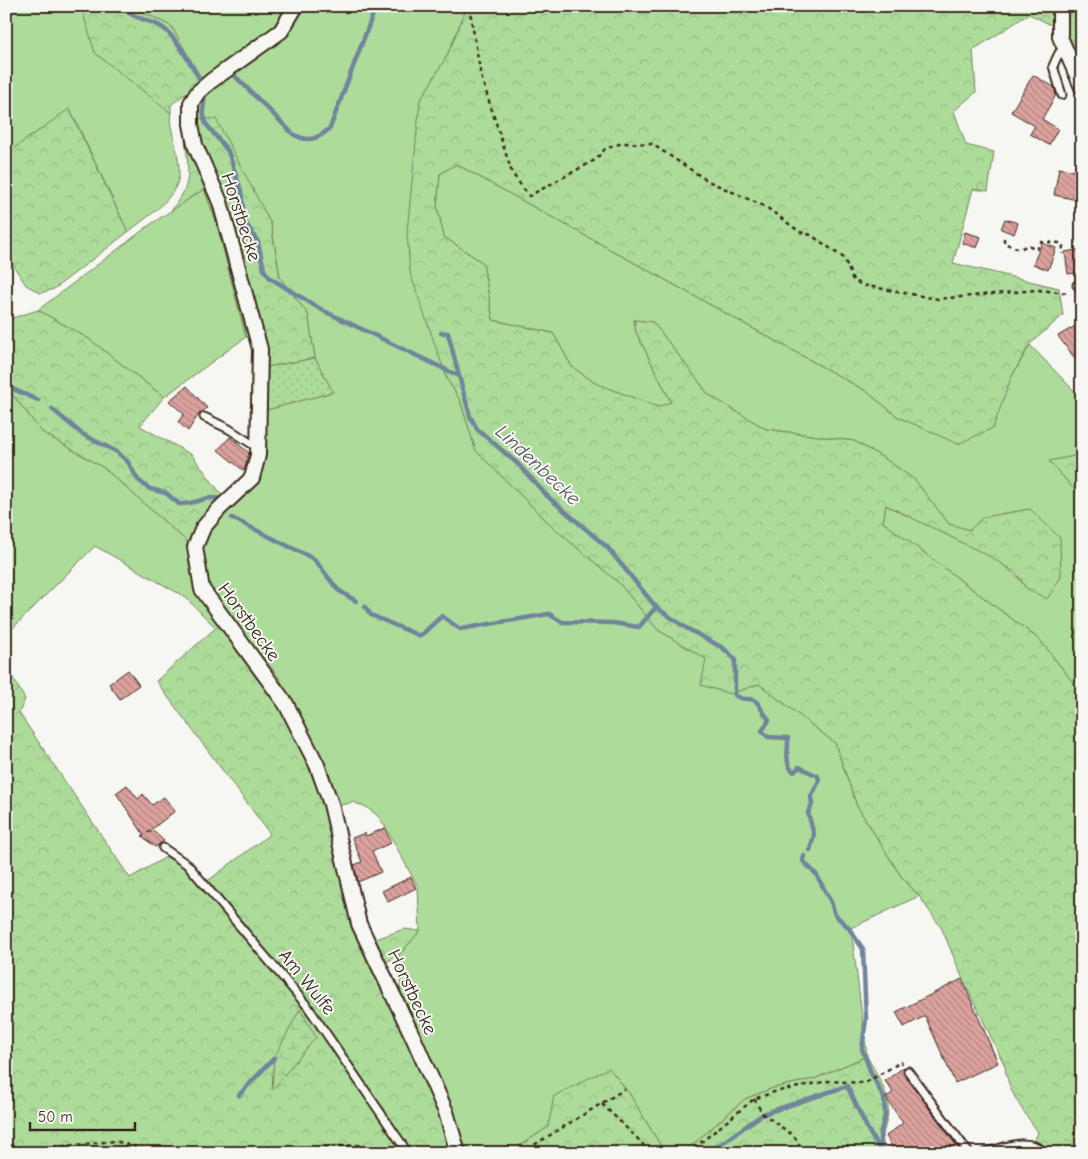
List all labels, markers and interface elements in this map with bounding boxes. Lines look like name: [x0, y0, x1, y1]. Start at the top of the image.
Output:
street label: Horstbecke: [216, 170, 266, 264]
water label: Lindenbecke: [491, 420, 585, 510]
street label: Horstbecke: [213, 578, 285, 666]
street label: Am Wulfe: [274, 945, 340, 1019]
street label: Horstbecke: [383, 946, 441, 1038]
scale bar: [30, 1099, 135, 1131]
text: 50 m: [38, 1108, 73, 1126]

